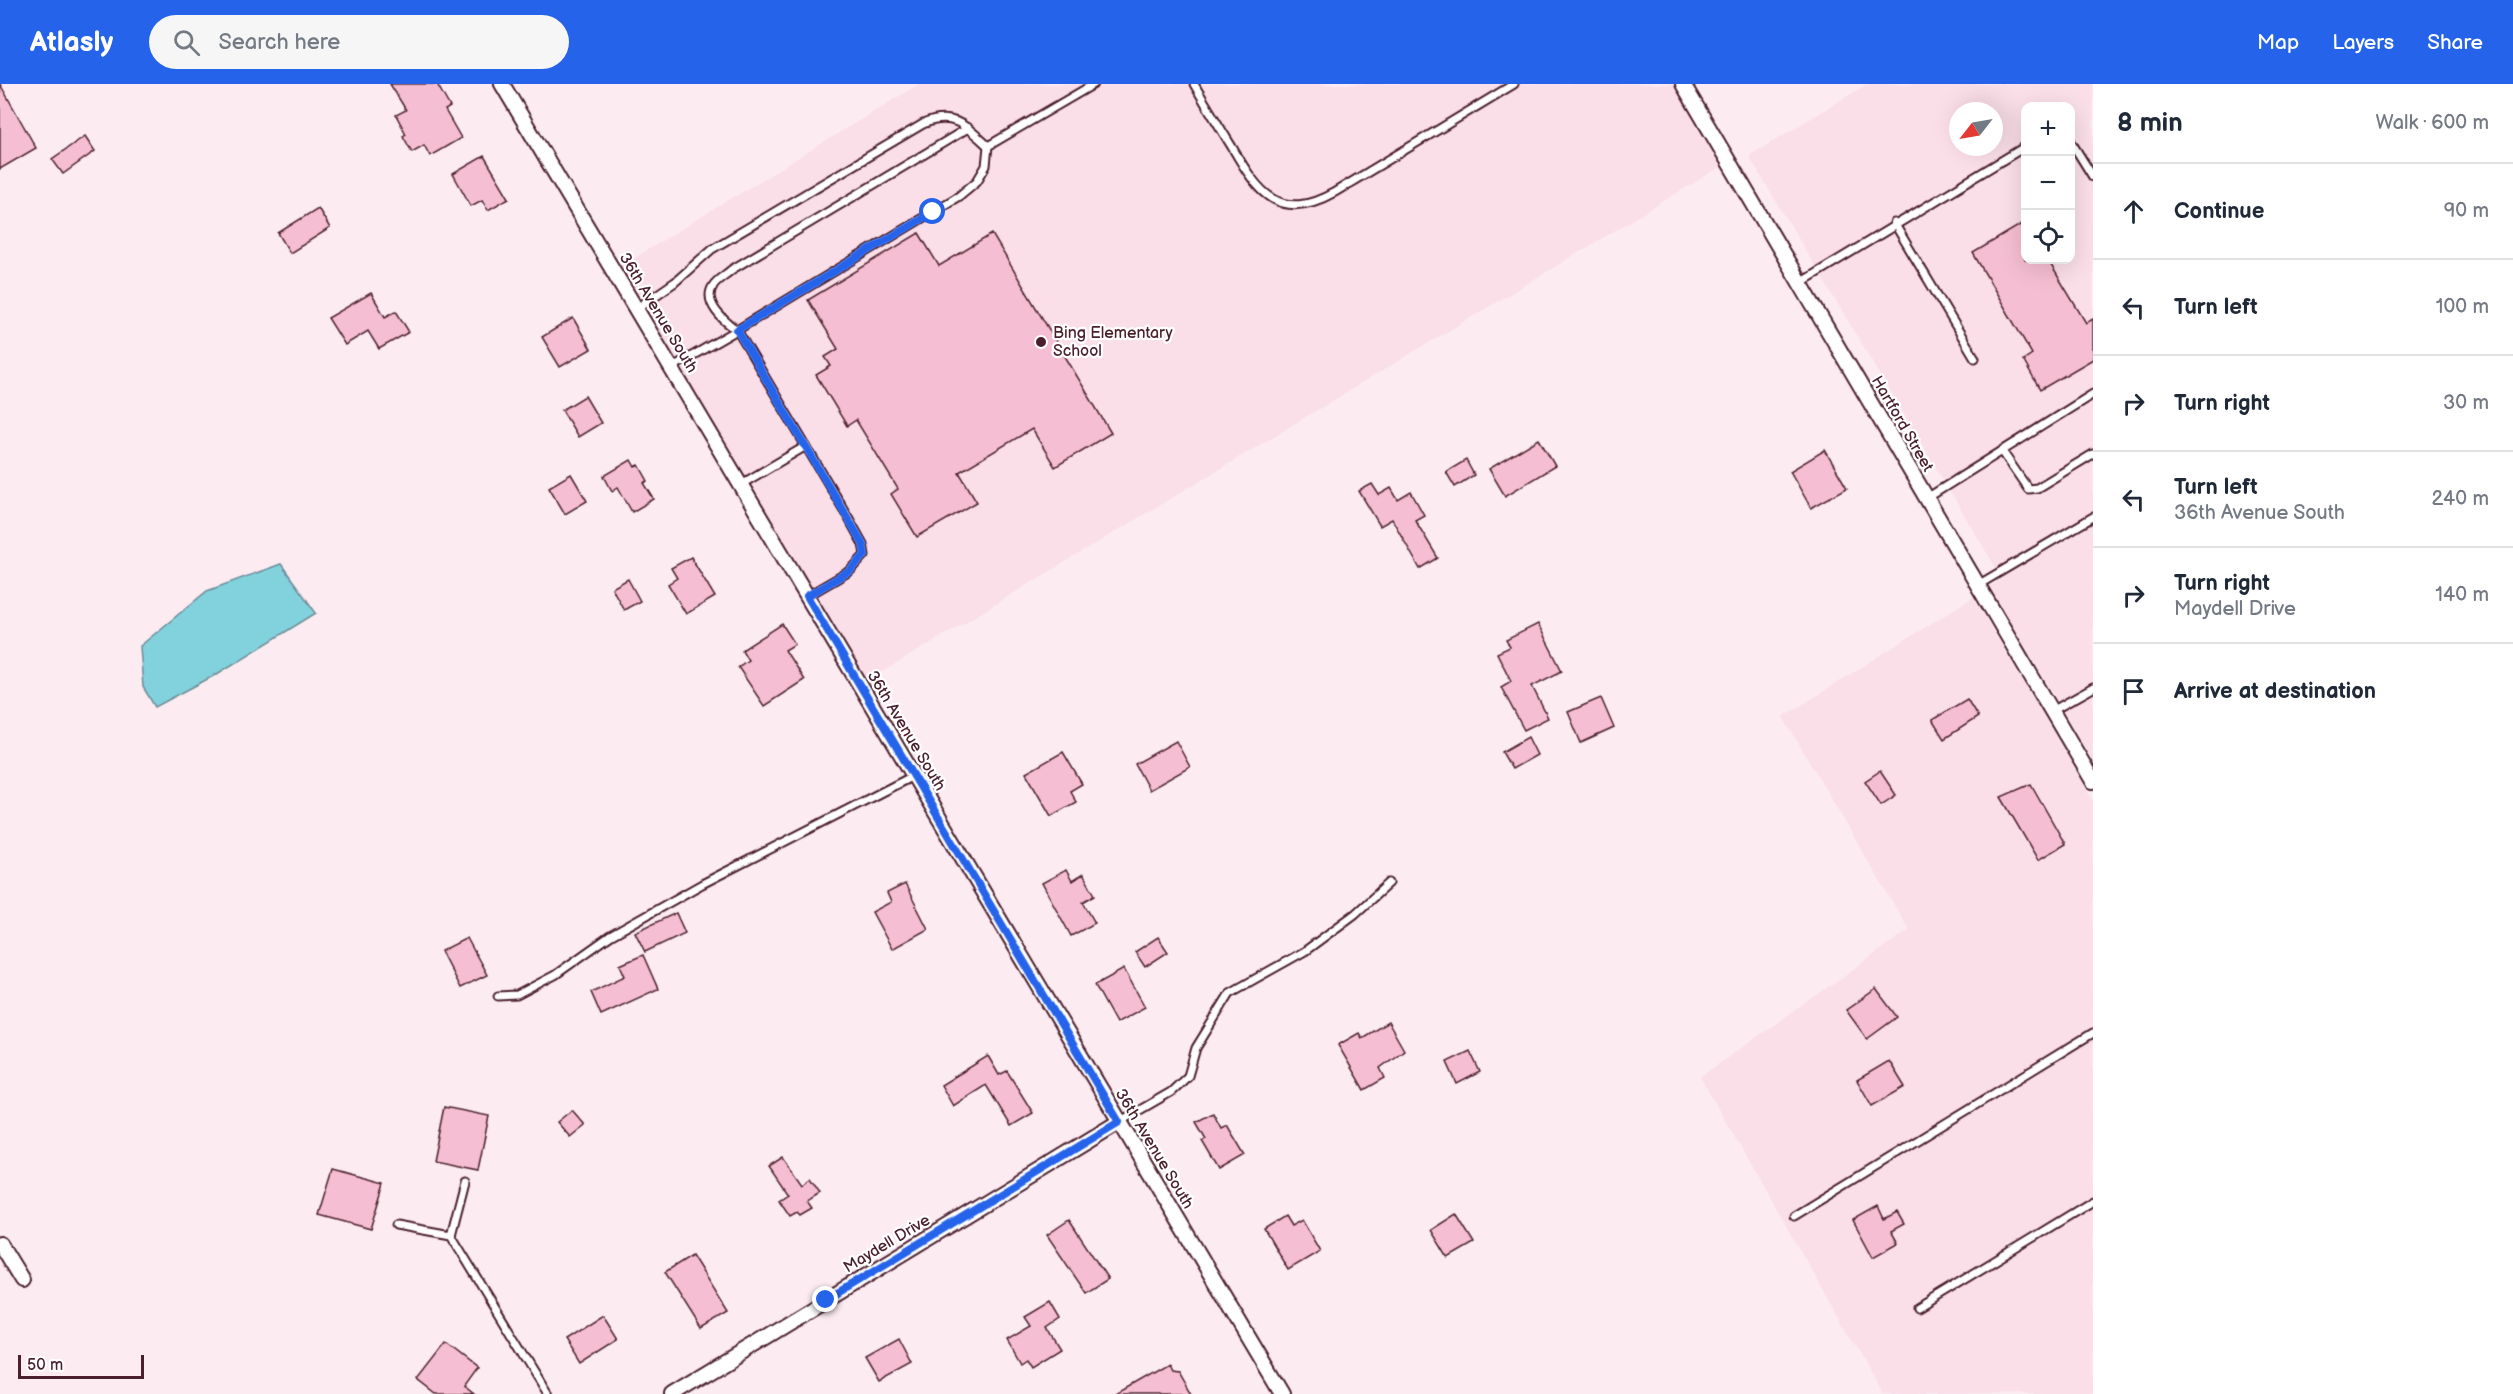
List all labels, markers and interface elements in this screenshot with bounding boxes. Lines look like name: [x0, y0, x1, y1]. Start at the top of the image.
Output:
search box: [149, 15, 569, 69]
text: Atlasly: [30, 26, 113, 59]
icon: search: [170, 26, 203, 59]
text: Search here: [218, 29, 340, 56]
text: Map: [2257, 30, 2299, 55]
text: Layers: [2332, 30, 2394, 55]
text: Share: [2427, 30, 2483, 55]
north arrow: [1949, 102, 2003, 156]
map controls: [2021, 102, 2075, 264]
button: +: [2021, 102, 2075, 156]
text: 8 min: [2117, 108, 2183, 139]
text: Walk · 600 m: [2376, 111, 2489, 135]
button: −: [2021, 156, 2075, 210]
icon: ahead: [2117, 195, 2150, 228]
route start: [919, 198, 945, 224]
text: Continue: [2174, 198, 2264, 225]
text: 90 m: [2444, 199, 2489, 223]
button: locate: [2021, 210, 2075, 264]
street label: 36th Avenue South: [615, 250, 701, 377]
icon: left: [2117, 291, 2150, 324]
text: Turn left: [2174, 294, 2258, 321]
text: 100 m: [2436, 295, 2489, 319]
place label: Bing Elementary School: [1053, 324, 1174, 361]
marker: Bing Elementary School: [1034, 335, 1048, 349]
street label: Hartford Street: [1867, 373, 1937, 475]
icon: right: [2117, 387, 2150, 420]
text: Turn right: [2174, 390, 2270, 417]
text: 30 m: [2443, 391, 2489, 415]
text: Turn left: [2174, 474, 2258, 501]
icon: left: [2117, 483, 2150, 516]
text: 240 m: [2432, 487, 2489, 511]
text: 36th Avenue South: [2174, 501, 2345, 525]
text: Turn right: [2174, 570, 2270, 597]
icon: right: [2117, 579, 2150, 612]
text: 140 m: [2435, 583, 2489, 607]
text: Maydell Drive: [2174, 597, 2296, 621]
street label: 36th Avenue South: [863, 668, 949, 795]
icon: arrive: [2117, 675, 2150, 708]
text: Arrive at destination: [2174, 678, 2376, 705]
street label: 36th Avenue South: [1111, 1086, 1197, 1213]
street label: Maydell Drive: [840, 1211, 934, 1277]
route end: [812, 1286, 838, 1312]
scale bar: [18, 1352, 144, 1380]
text: 50 m: [27, 1356, 63, 1375]

